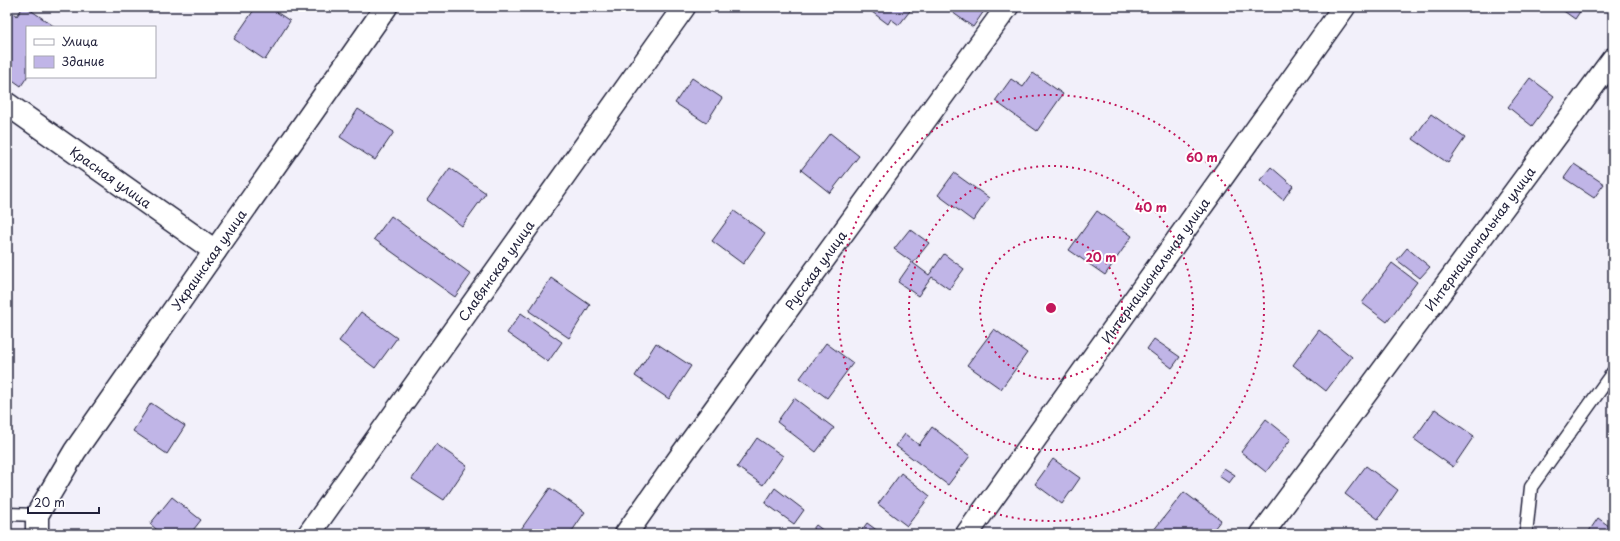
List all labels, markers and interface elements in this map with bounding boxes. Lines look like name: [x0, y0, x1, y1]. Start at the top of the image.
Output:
legend: [26, 26, 156, 78]
text: Улица: [62, 32, 98, 50]
text: Здание: [62, 52, 104, 70]
street label: Красная улица: [66, 142, 156, 213]
text: 60 m: [1186, 148, 1218, 166]
street label: Интернациональная улица: [1420, 162, 1540, 315]
street label: Интернациональная улица: [1096, 193, 1214, 347]
text: 40 m: [1135, 198, 1167, 216]
street label: Украинская улица: [167, 204, 251, 314]
street label: Славянская улица: [453, 216, 539, 325]
street label: Русская улица: [780, 226, 851, 314]
text: 20 m: [1085, 248, 1117, 266]
centre of rings: [1044, 301, 1058, 315]
scale bar: [28, 489, 99, 515]
text: 20 m: [34, 493, 65, 511]

